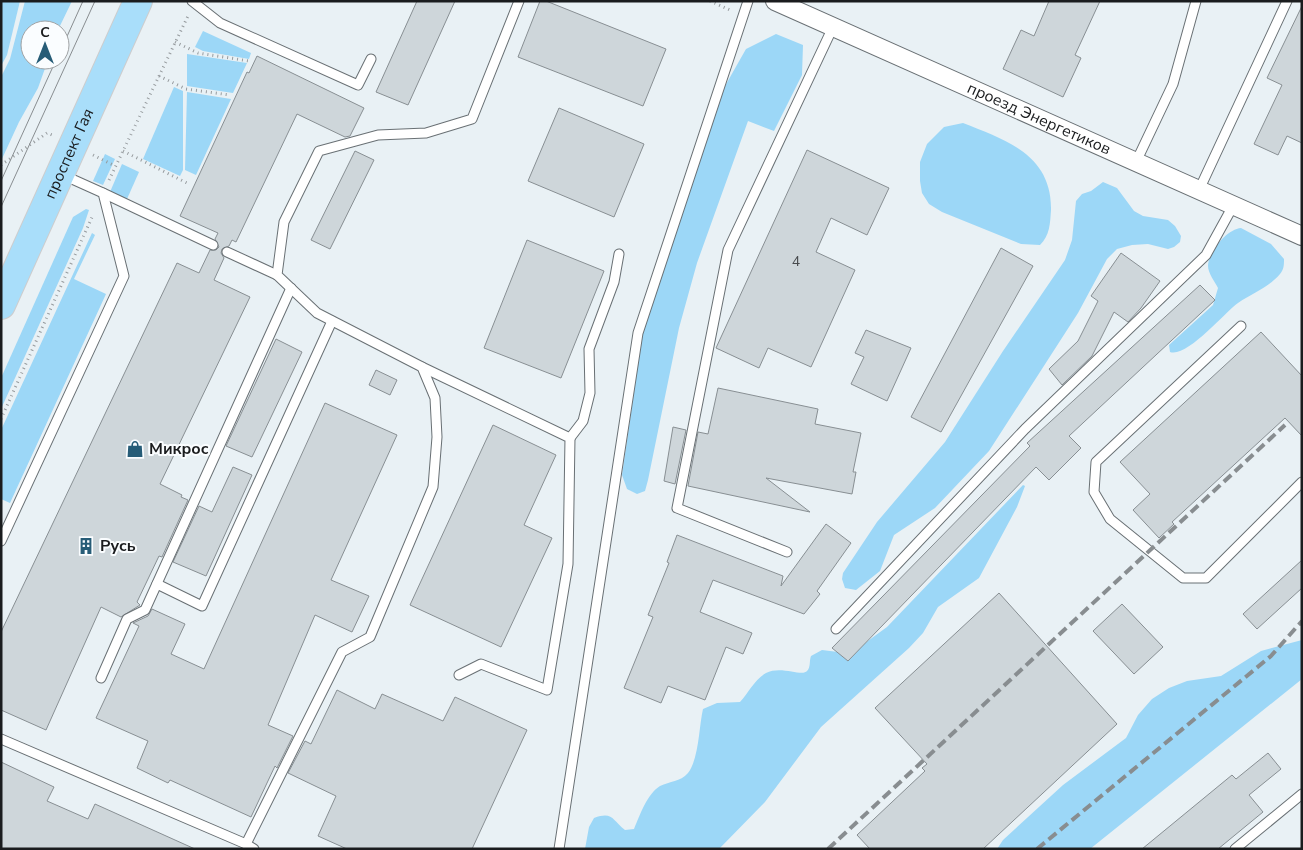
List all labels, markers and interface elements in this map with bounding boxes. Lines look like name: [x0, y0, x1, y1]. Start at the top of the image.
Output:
north arrow: [20, 20, 70, 70]
text: С: [40, 23, 50, 42]
street label: проезд Энергетиков: [964, 77, 1114, 160]
street label: проспект Гая: [39, 105, 99, 202]
house number: 4: [792, 252, 800, 271]
place label: Микрос: [149, 438, 209, 460]
shop icon: Микрос: [125, 439, 145, 459]
place label: Русь: [100, 535, 136, 557]
building icon: Русь: [76, 536, 96, 556]

